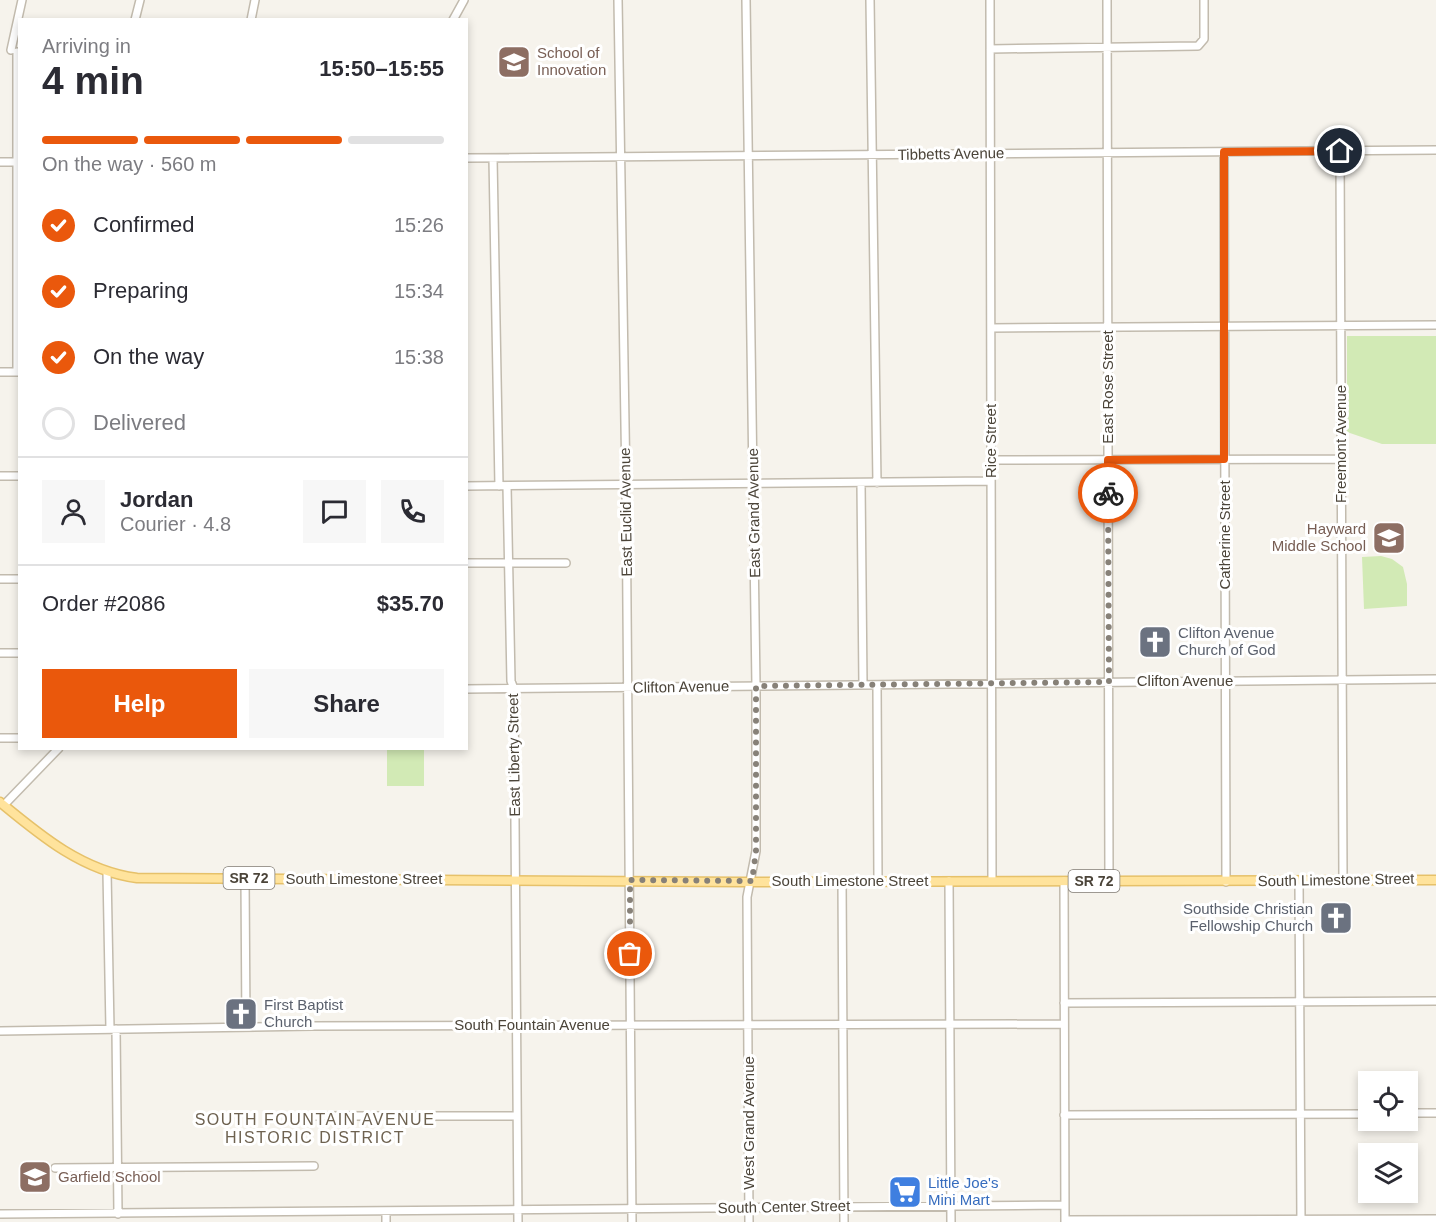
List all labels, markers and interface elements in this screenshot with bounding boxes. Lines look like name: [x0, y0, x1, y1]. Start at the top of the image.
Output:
text: Arriving in: [42, 35, 131, 57]
school or university icon: School of Innovation: [496, 44, 532, 80]
place label: School of Innovation: [537, 44, 606, 78]
text: 15:50–15:55: [319, 56, 444, 81]
text: 4 min: [42, 59, 144, 102]
pin: [1314, 125, 1365, 176]
icon: home: [1323, 134, 1356, 167]
street label: Tibbetts Avenue: [897, 144, 1005, 163]
text: On the way · 560 m: [42, 153, 217, 175]
icon: check: [42, 209, 75, 242]
text: Confirmed: [93, 212, 194, 237]
text: 15:26: [394, 214, 444, 236]
icon: check: [42, 275, 75, 308]
text: Preparing: [93, 278, 188, 303]
text: 15:34: [394, 280, 444, 302]
street label: East Rose Street: [1099, 329, 1116, 444]
icon: check: [42, 341, 75, 374]
text: On the way: [93, 344, 204, 369]
text: 15:38: [394, 346, 444, 368]
street label: Freemont Avenue: [1332, 385, 1349, 503]
street label: Rice Street: [982, 403, 999, 478]
text: Delivered: [93, 410, 186, 435]
street label: East Euclid Avenue: [616, 447, 635, 577]
street label: East Grand Avenue: [744, 448, 763, 578]
courier: [1078, 463, 1138, 523]
icon: bike: [1092, 477, 1125, 510]
button: person: [42, 480, 105, 543]
button: chat: [303, 480, 366, 543]
button: phone: [381, 480, 444, 543]
street label: Catherine Street: [1216, 480, 1233, 590]
text: Jordan: [120, 487, 193, 512]
text: Courier · 4.8: [120, 513, 231, 535]
place label: Hayward Middle School: [1272, 520, 1366, 554]
school or university icon: Hayward Middle School: [1371, 520, 1407, 556]
text: Order #2086: [42, 591, 166, 616]
text: $35.70: [377, 591, 444, 616]
church icon: Clifton Avenue Church of God: [1137, 624, 1173, 660]
place label: Clifton Avenue Church of God: [1178, 624, 1276, 658]
button: Help: [42, 669, 237, 738]
button: Share: [249, 669, 444, 738]
street label: Clifton Avenue: [1137, 672, 1233, 689]
street label: Clifton Avenue: [633, 677, 729, 696]
street label: East Liberty Street: [504, 692, 523, 817]
road number: SR 72: [224, 867, 274, 889]
street label: South Limestone Street: [286, 870, 443, 887]
road number: SR 72: [1068, 870, 1120, 892]
street label: South Limestone Street: [1257, 870, 1415, 889]
street label: South Limestone Street: [772, 872, 929, 889]
place label: Southside Christian Fellowship Church: [1183, 900, 1313, 934]
church icon: Southside Christian Fellowship Church: [1318, 900, 1354, 936]
pin: [604, 928, 655, 979]
icon: bag: [613, 937, 646, 970]
church icon: First Baptist Church: [223, 996, 259, 1032]
place label: First Baptist Church: [264, 996, 344, 1030]
street label: South Fountain Avenue: [454, 1016, 610, 1033]
street label: West Grand Avenue: [740, 1056, 757, 1190]
map controls: [1358, 1071, 1418, 1203]
button: locate: [1358, 1071, 1418, 1131]
district label: SOUTH FOUNTAIN AVENUE HISTORIC DISTRICT: [195, 1111, 435, 1146]
button: layers: [1358, 1143, 1418, 1203]
school or university icon: Garfield School: [17, 1159, 53, 1195]
place label: Garfield School: [58, 1168, 161, 1185]
supermarket icon: Little Joe's Mini Mart: [887, 1174, 923, 1210]
place label: Little Joe's Mini Mart: [928, 1174, 998, 1208]
street label: South Center Street: [718, 1197, 851, 1216]

